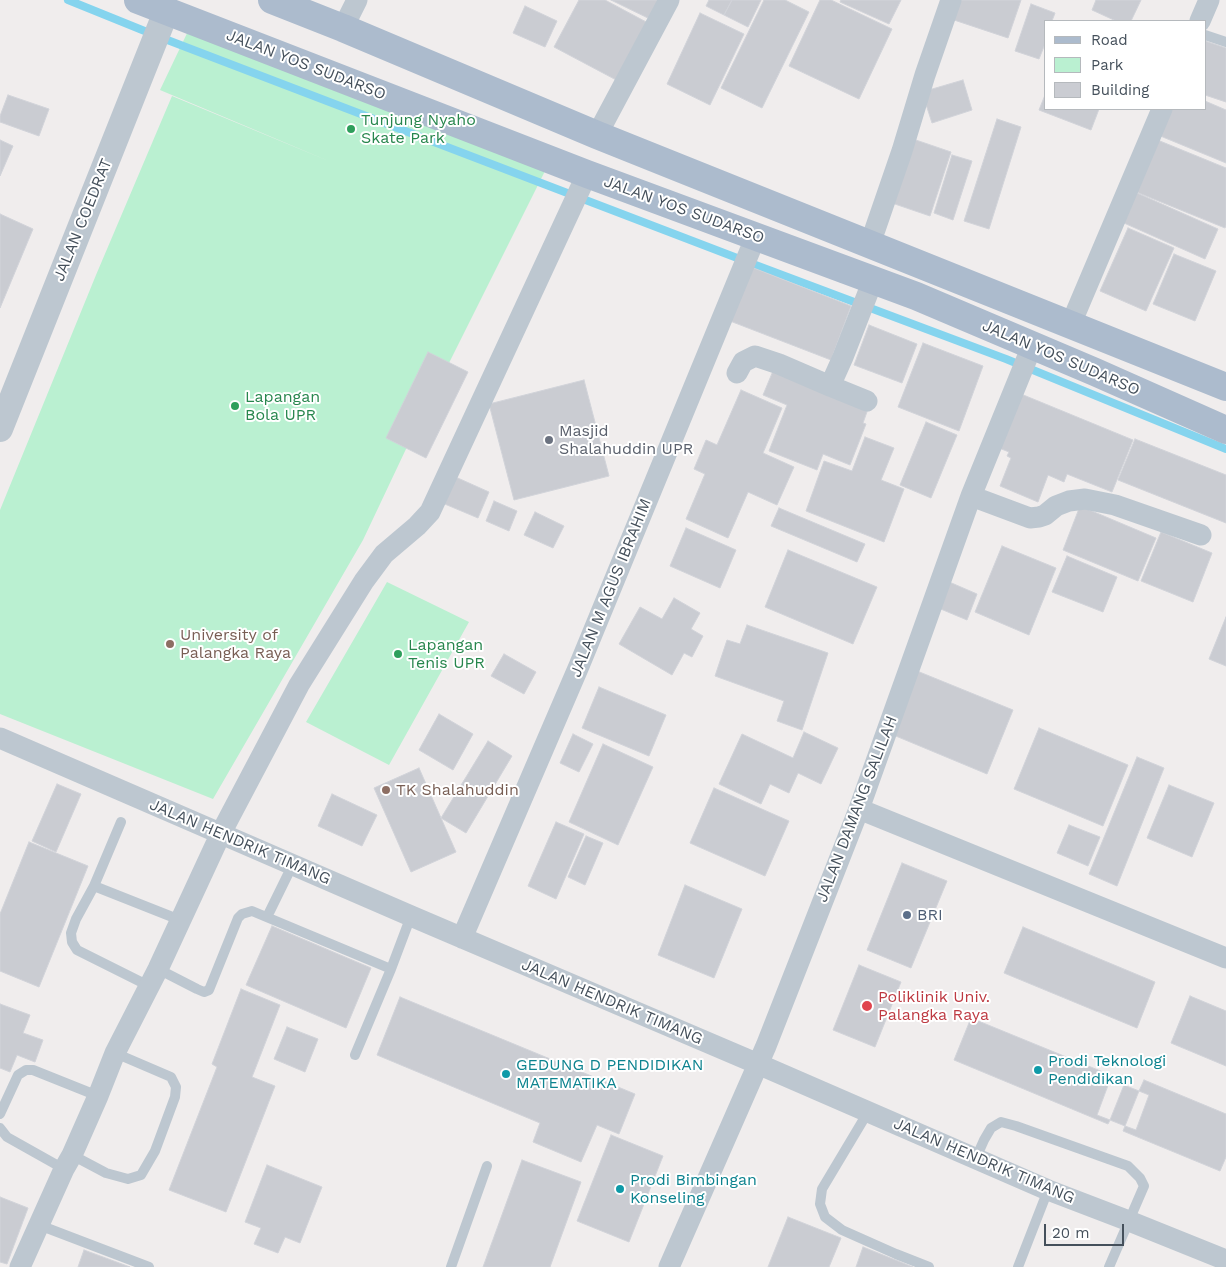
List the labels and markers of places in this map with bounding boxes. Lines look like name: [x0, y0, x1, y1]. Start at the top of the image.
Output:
place label: Tunjung Nyaho Skate Park: [361, 110, 476, 148]
marker: Tunjung Nyaho Skate Park: [345, 123, 357, 135]
place label: Lapangan Bola UPR: [245, 387, 320, 425]
marker: Lapangan Bola UPR: [229, 400, 241, 412]
place label: Masjid Shalahuddin UPR: [559, 421, 693, 459]
marker: Masjid Shalahuddin UPR: [543, 434, 555, 446]
place label: University of Palangka Raya: [180, 625, 291, 663]
place label: Lapangan Tenis UPR: [408, 635, 485, 673]
marker: University of Palangka Raya: [164, 638, 176, 650]
marker: Lapangan Tenis UPR: [392, 648, 404, 660]
place label: TK Shalahuddin: [396, 780, 519, 800]
marker: TK Shalahuddin: [380, 784, 392, 796]
place label: BRI: [917, 905, 943, 925]
marker: BRI: [901, 909, 913, 921]
place label: Poliklinik Univ. Palangka Raya: [878, 987, 990, 1025]
marker: Poliklinik Univ. Palangka Raya: [860, 999, 874, 1013]
place label: Prodi Teknologi Pendidikan: [1048, 1051, 1166, 1089]
place label: GEDUNG D PENDIDIKAN MATEMATIKA: [516, 1055, 703, 1093]
marker: Prodi Teknologi Pendidikan: [1032, 1064, 1044, 1076]
marker: GEDUNG D PENDIDIKAN MATEMATIKA: [500, 1068, 512, 1080]
place label: Prodi Bimbingan Konseling: [630, 1170, 757, 1208]
marker: Prodi Bimbingan Konseling: [614, 1183, 626, 1195]

